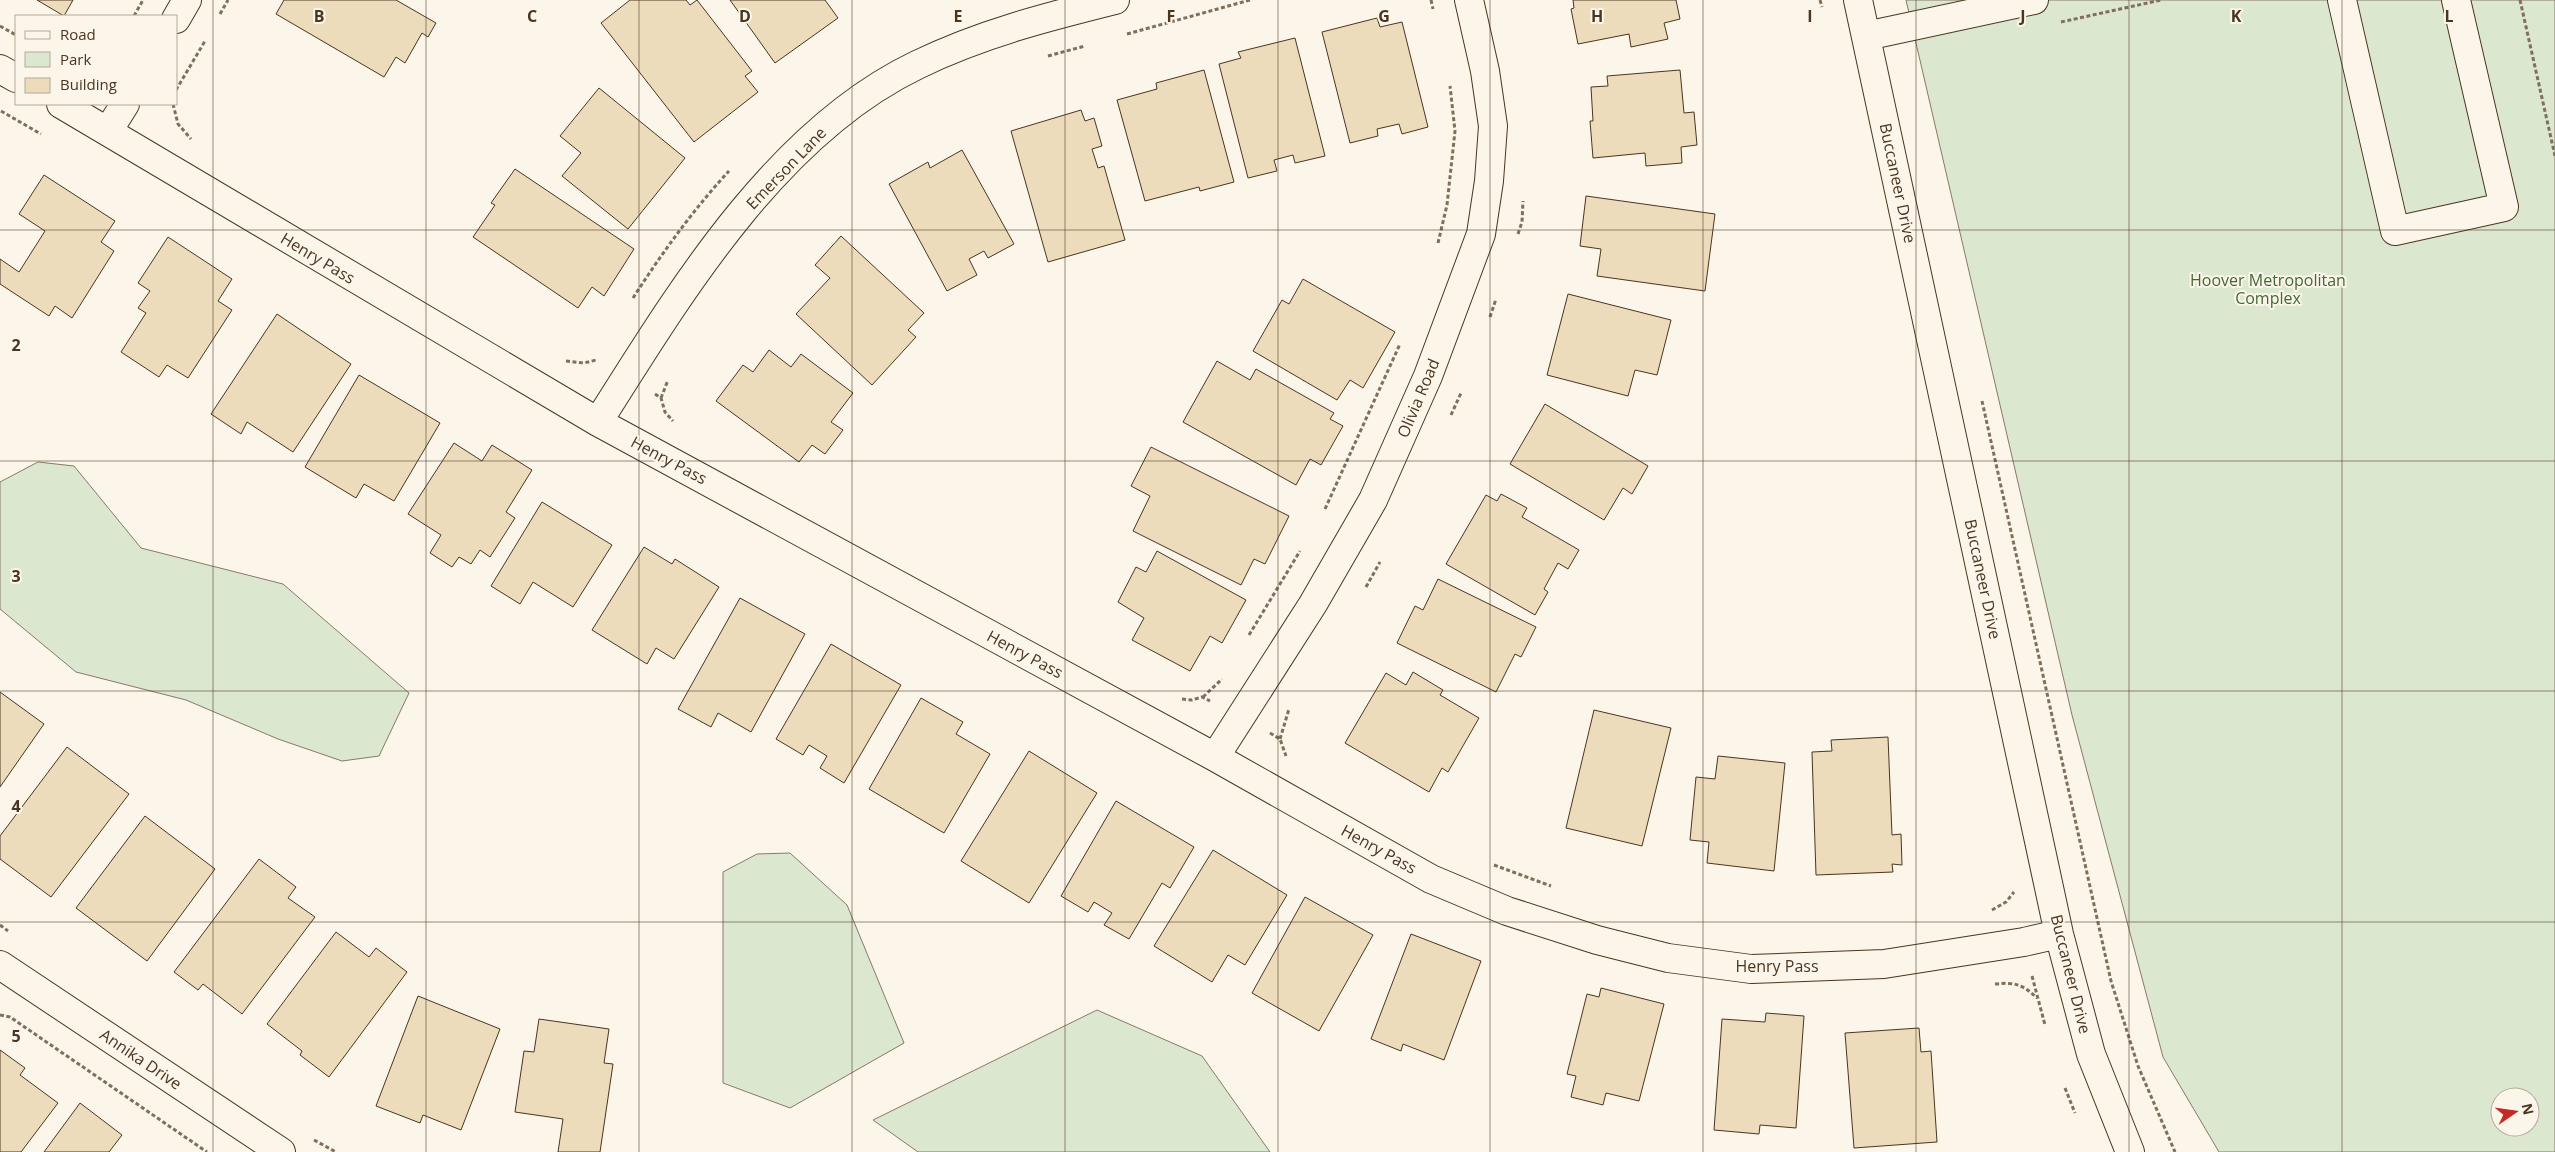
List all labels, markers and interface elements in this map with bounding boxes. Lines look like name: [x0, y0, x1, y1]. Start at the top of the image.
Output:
text: B: [314, 5, 324, 27]
text: C: [527, 5, 537, 27]
text: D: [739, 5, 751, 27]
text: E: [954, 5, 963, 27]
text: F: [1167, 5, 1175, 27]
text: G: [1378, 5, 1390, 27]
text: H: [1591, 5, 1603, 27]
text: I: [1807, 5, 1813, 27]
text: J: [2018, 5, 2026, 27]
text: K: [2231, 5, 2242, 27]
text: L: [2444, 5, 2454, 27]
legend: [15, 15, 178, 105]
text: Road: [60, 24, 96, 44]
text: Park: [60, 49, 91, 69]
text: Building: [60, 74, 117, 94]
street label: Buccaneer Drive: [1875, 121, 1921, 245]
street label: Emerson Lane: [741, 122, 831, 214]
street label: Henry Pass: [277, 227, 359, 289]
park label: Hoover Metropolitan Complex: [2190, 269, 2346, 309]
text: 2: [11, 334, 21, 356]
street label: Olivia Road: [1392, 355, 1444, 441]
street label: Henry Pass: [627, 431, 711, 489]
street label: Buccaneer Drive: [1960, 517, 2006, 641]
text: 3: [11, 565, 21, 587]
street label: Henry Pass: [983, 625, 1067, 683]
text: 4: [11, 795, 21, 817]
street label: Henry Pass: [1337, 819, 1421, 879]
street label: Buccaneer Drive: [2046, 912, 2096, 1036]
street label: Henry Pass: [1735, 955, 1819, 977]
street label: Annika Drive: [96, 1023, 186, 1095]
text: 5: [11, 1025, 21, 1047]
north arrow: [2490, 1087, 2540, 1137]
text: N: [2518, 1101, 2539, 1117]

